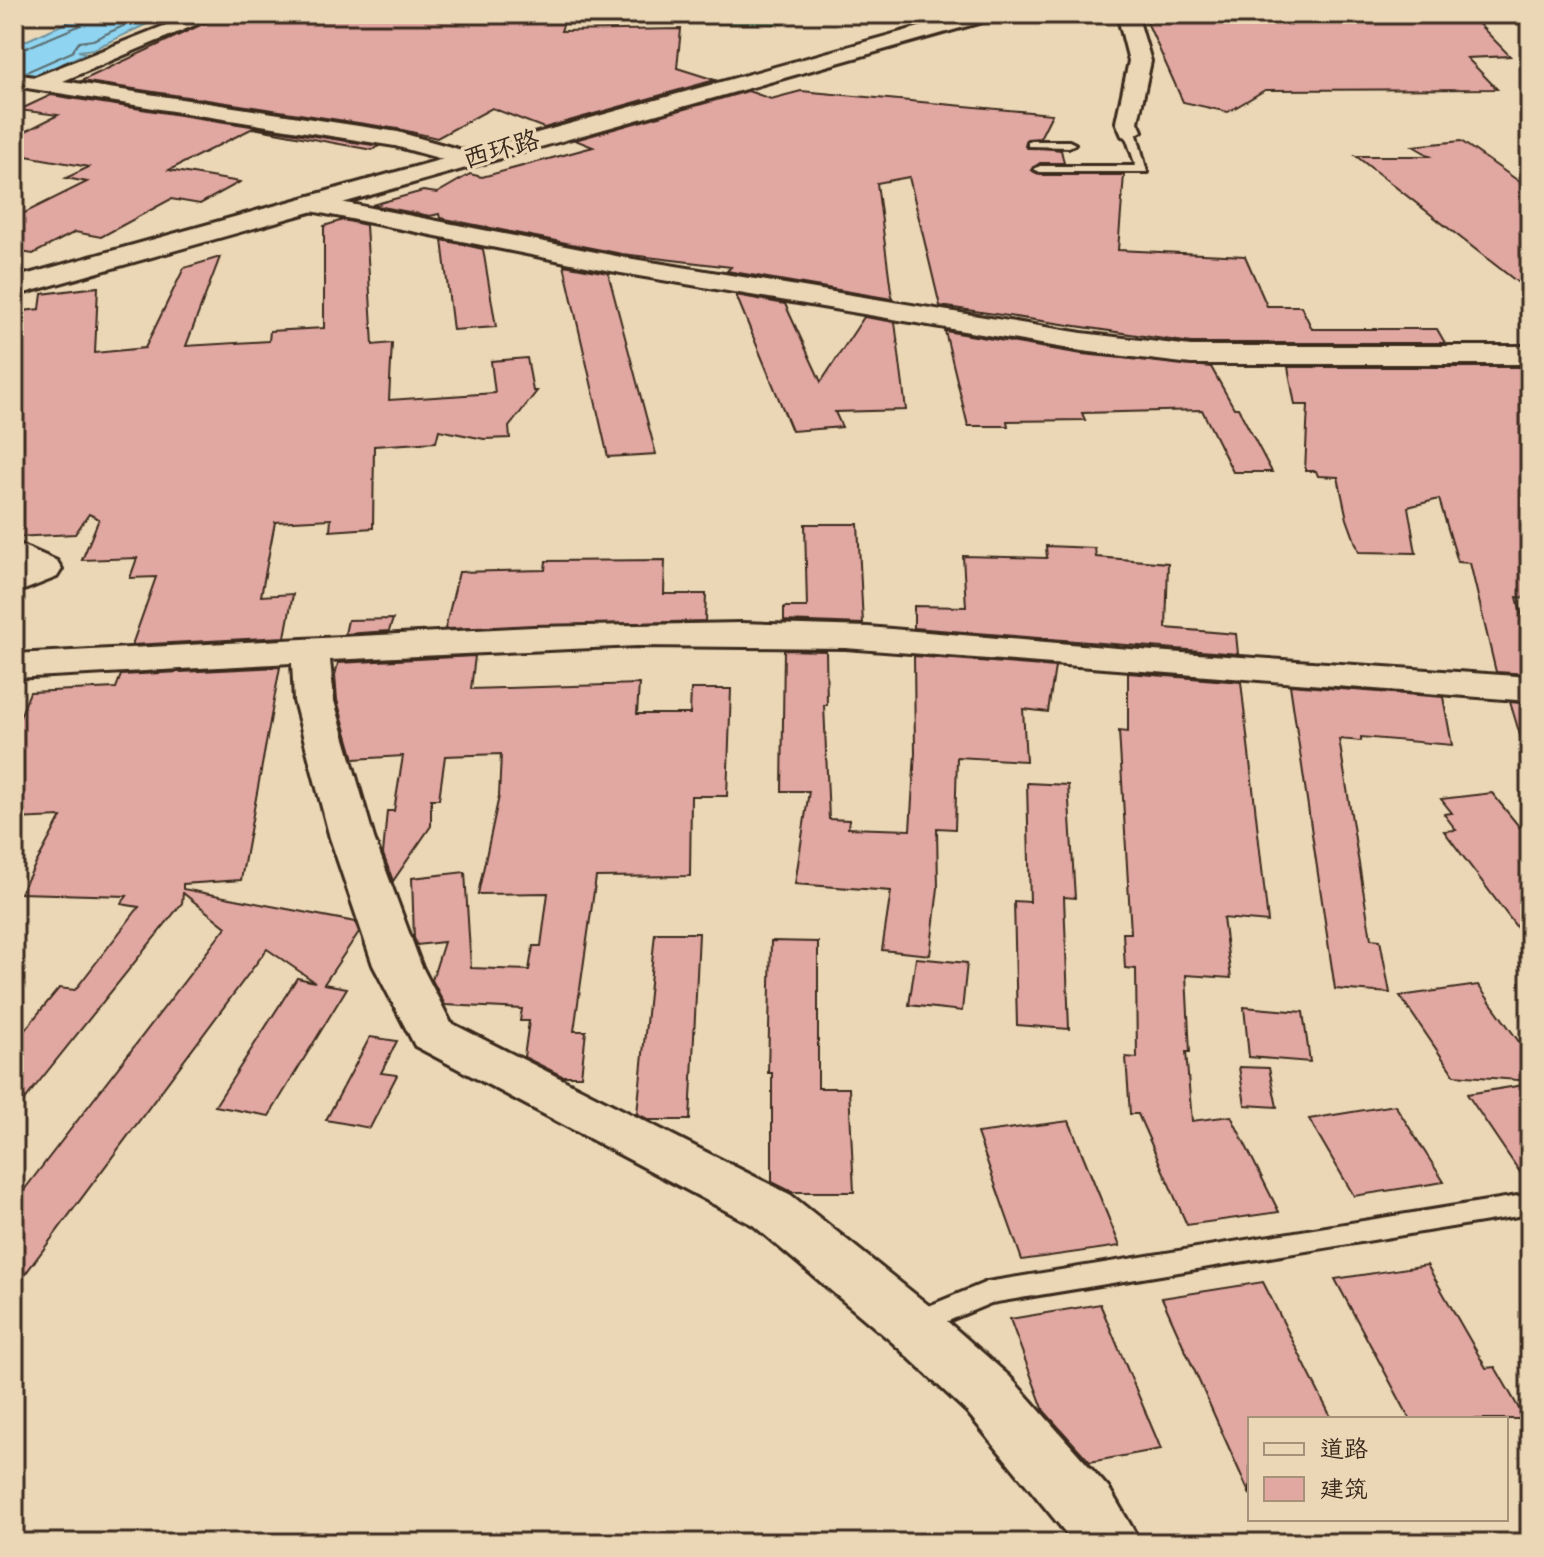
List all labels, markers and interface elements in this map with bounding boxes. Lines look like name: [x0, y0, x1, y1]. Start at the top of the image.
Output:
street label: 西环路: [459, 123, 545, 181]
legend: [1248, 1417, 1508, 1521]
text: 道路: [1320, 1435, 1368, 1469]
text: 建筑: [1320, 1475, 1368, 1509]

